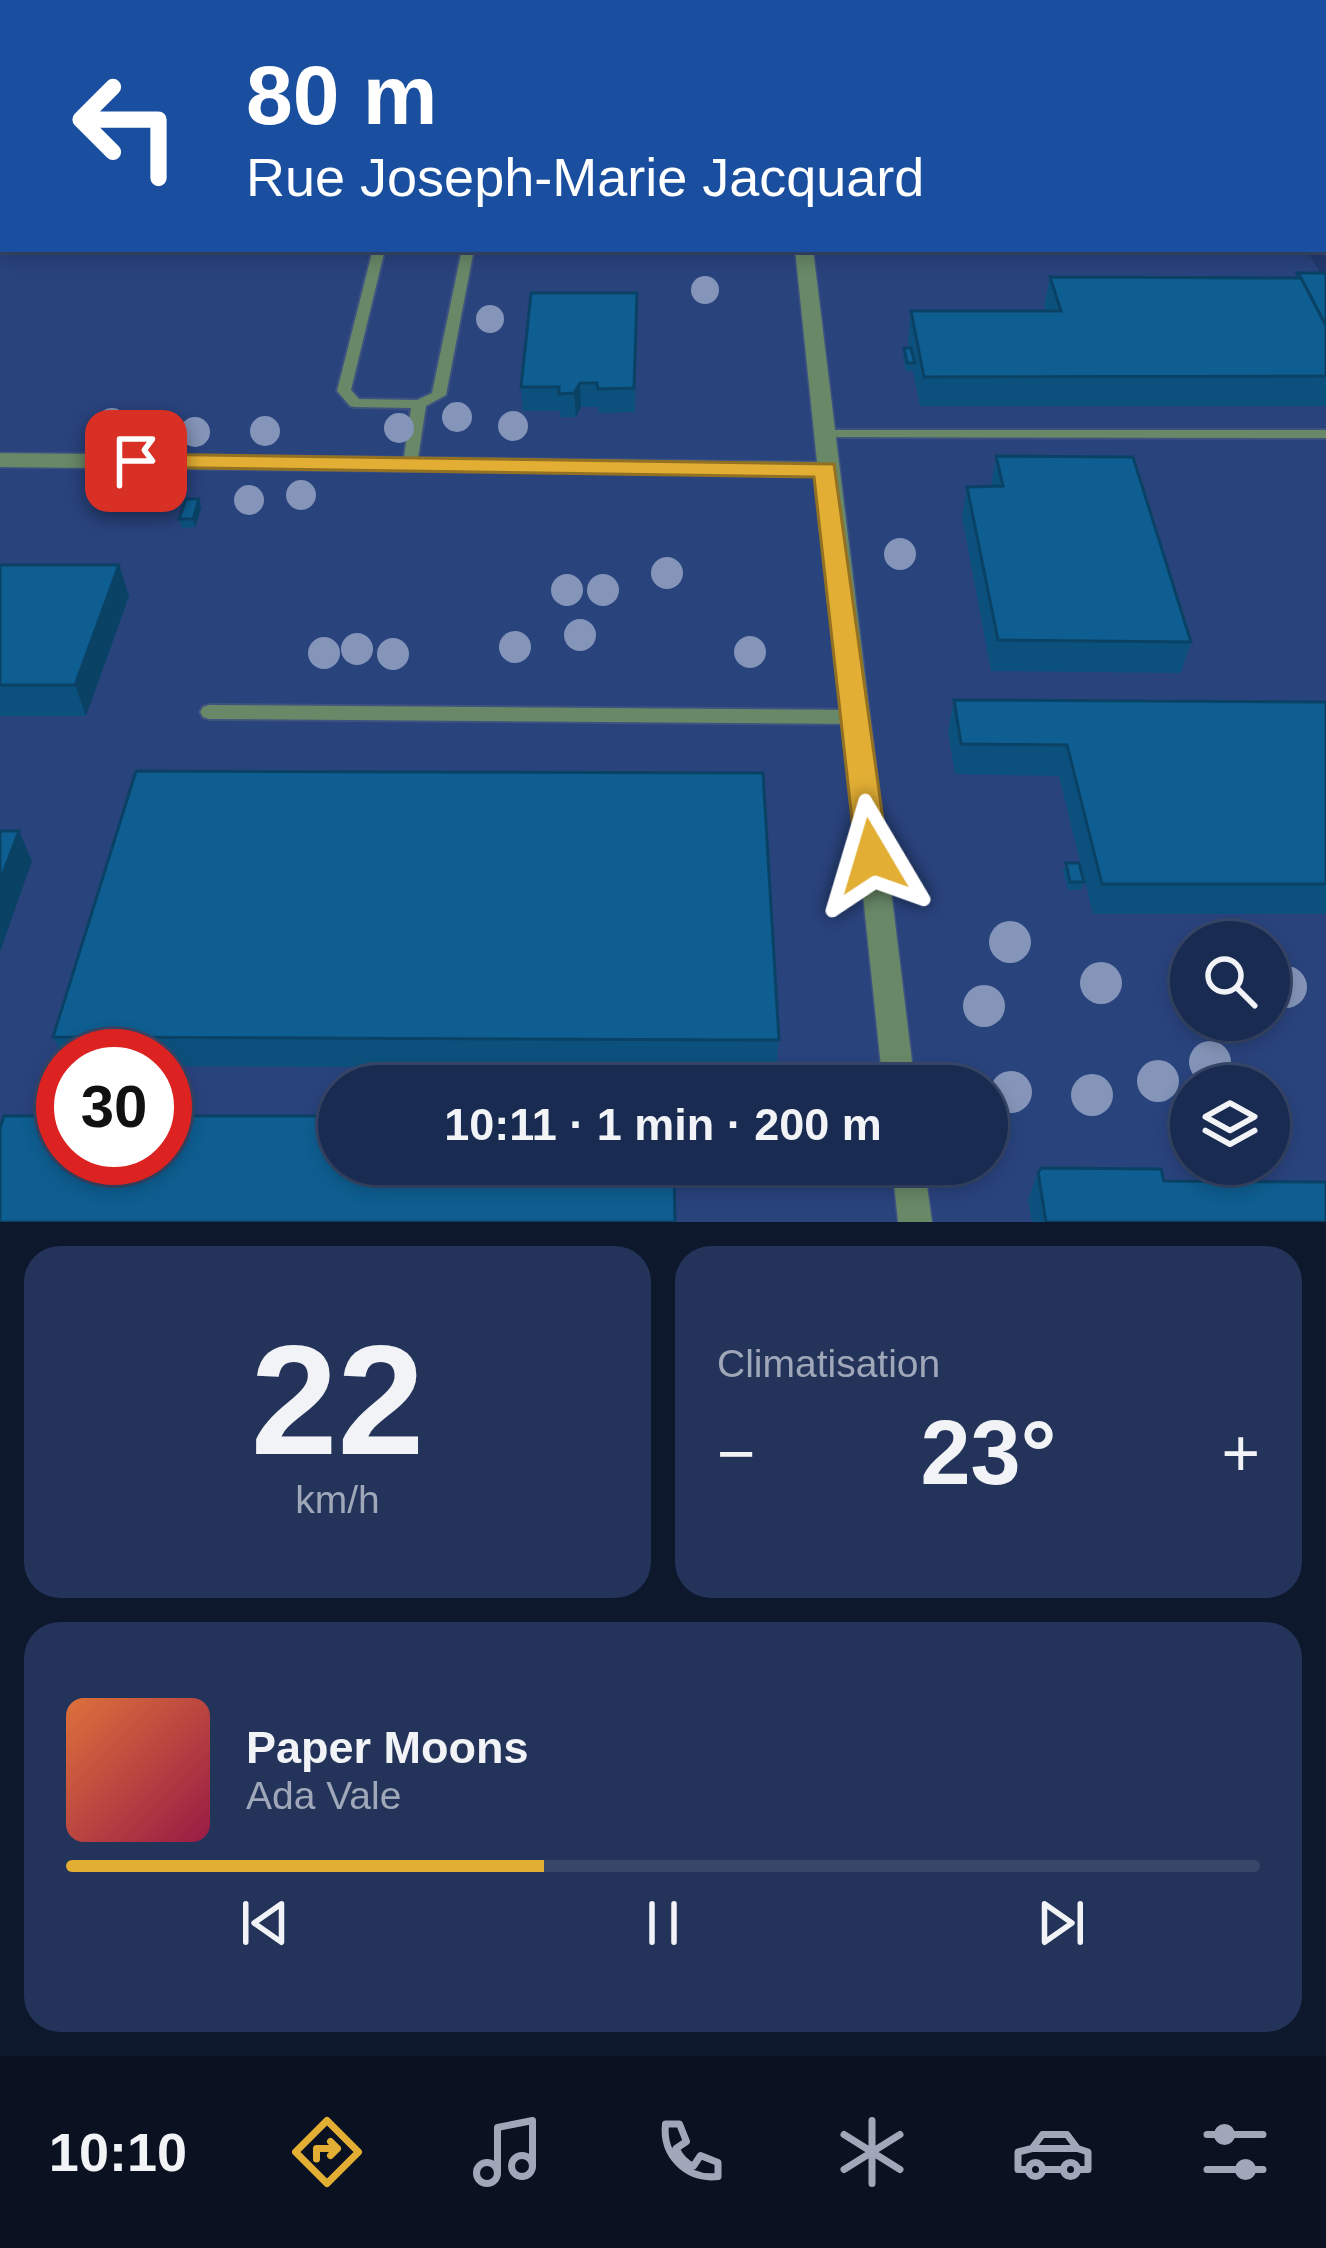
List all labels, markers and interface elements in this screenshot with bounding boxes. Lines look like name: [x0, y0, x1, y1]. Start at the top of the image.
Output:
icon: left: [48, 48, 204, 204]
text: 80 m: [246, 48, 437, 142]
text: Rue Joseph-Marie Jacquard: [246, 147, 924, 207]
pin: [85, 410, 187, 512]
icon: arrive: [103, 428, 169, 494]
position arrow: [809, 793, 935, 919]
map controls: [1170, 921, 1290, 1185]
button: search: [1170, 921, 1290, 1041]
speed limit sign: 30: [36, 1029, 192, 1185]
button: layers: [1170, 1065, 1290, 1185]
text: 10:11 · 1 min · 200 m: [444, 1099, 882, 1150]
text: 22: [251, 1313, 424, 1487]
text: Climatisation: [717, 1342, 940, 1385]
text: 23°: [920, 1403, 1057, 1503]
text: −: [717, 1416, 756, 1490]
text: +: [1221, 1416, 1260, 1490]
text: km/h: [295, 1478, 380, 1521]
text: Paper Moons: [246, 1722, 529, 1773]
text: Ada Vale: [246, 1774, 401, 1817]
icon: previous: [232, 1890, 298, 1956]
icon: pause: [630, 1890, 696, 1956]
icon: next: [1028, 1890, 1094, 1956]
icon: directions: [285, 2110, 369, 2194]
icon: music: [466, 2110, 550, 2194]
icon: phone: [648, 2110, 732, 2194]
icon: climate: [830, 2110, 914, 2194]
icon: car: [1011, 2110, 1095, 2194]
icon: filters: [1193, 2110, 1277, 2194]
text: 10:10: [49, 2122, 187, 2182]

